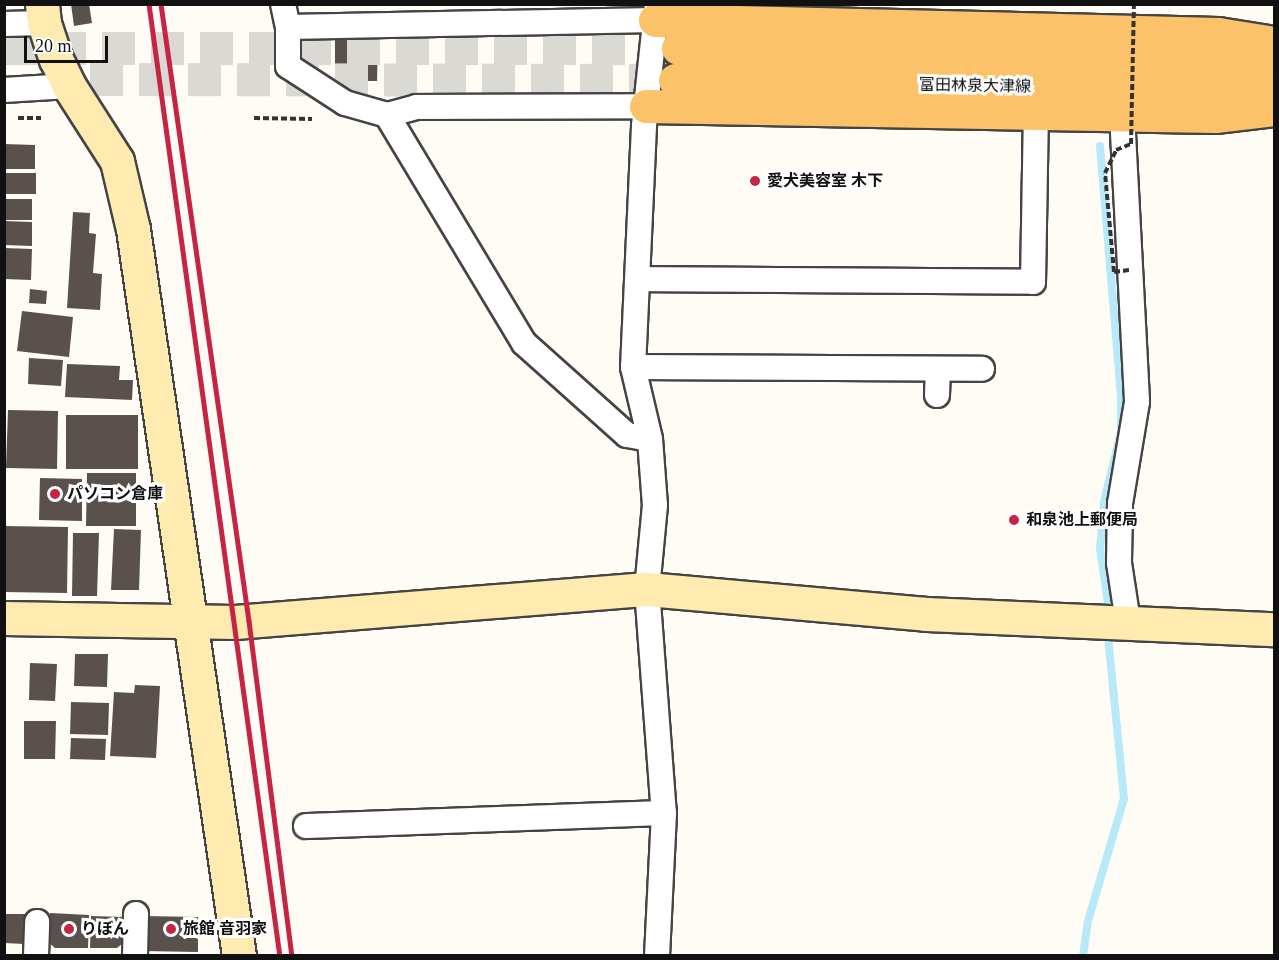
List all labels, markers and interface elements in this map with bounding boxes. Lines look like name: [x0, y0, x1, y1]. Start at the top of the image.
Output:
scale bar: [27, 24, 111, 62]
text: 20 m: [35, 36, 72, 56]
street label: 富田林泉大津線: [919, 75, 1031, 97]
place label: 愛犬美容室 木下: [767, 171, 883, 191]
marker: 愛犬美容室 木下: [748, 174, 762, 188]
place label: パソコン倉庫: [67, 484, 163, 504]
marker: パソコン倉庫: [48, 487, 62, 501]
place label: 和泉池上郵便局: [1026, 510, 1138, 530]
marker: 和泉池上郵便局: [1007, 513, 1021, 527]
place label: りぼん: [81, 919, 129, 939]
place label: 旅館 音羽家: [183, 919, 267, 939]
marker: りぼん: [62, 922, 76, 936]
marker: 旅館 音羽家: [164, 922, 178, 936]

